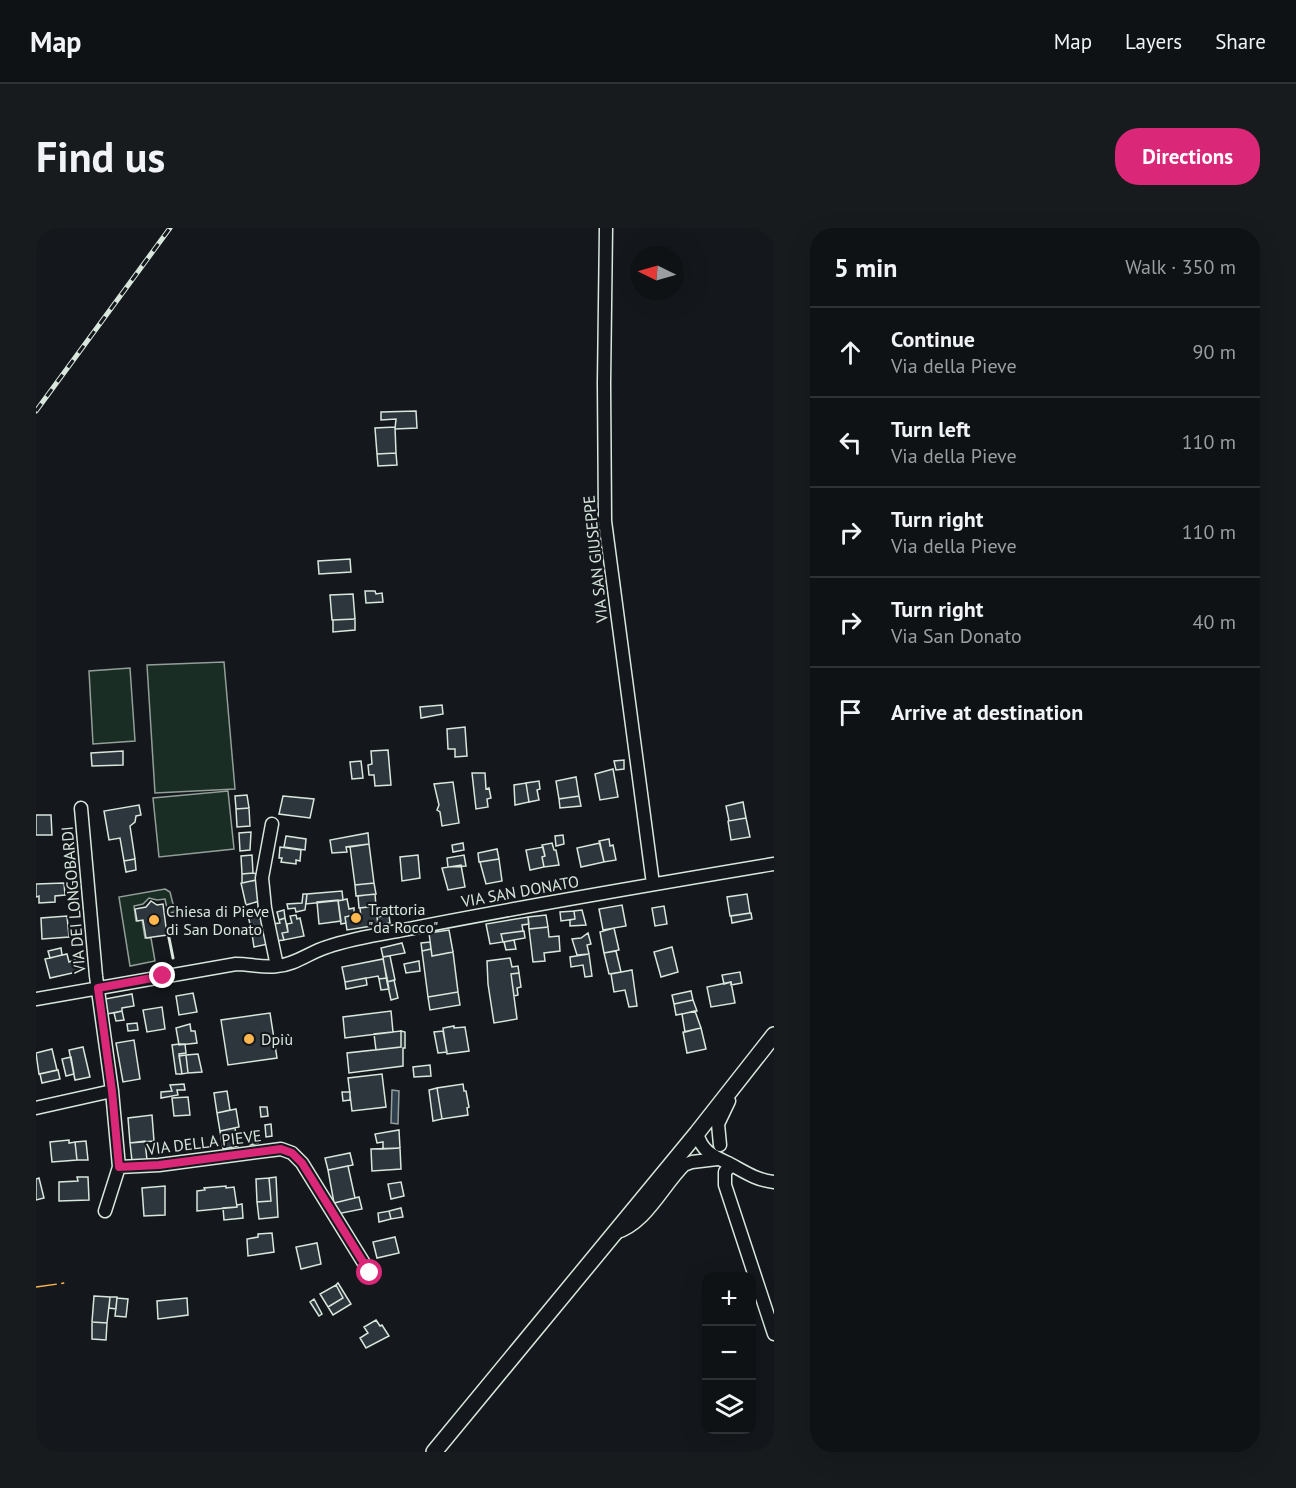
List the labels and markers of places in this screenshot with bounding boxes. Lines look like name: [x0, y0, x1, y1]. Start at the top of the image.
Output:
place label: Trattoria "da Rocco": [368, 899, 438, 937]
place label: Chiesa di Pieve di San Donato: [166, 901, 269, 939]
marker: Trattoria "da Rocco": [349, 911, 363, 925]
marker: Chiesa di Pieve di San Donato: [147, 913, 161, 927]
place label: Dpiù: [261, 1029, 293, 1049]
marker: Dpiù: [242, 1032, 256, 1046]

